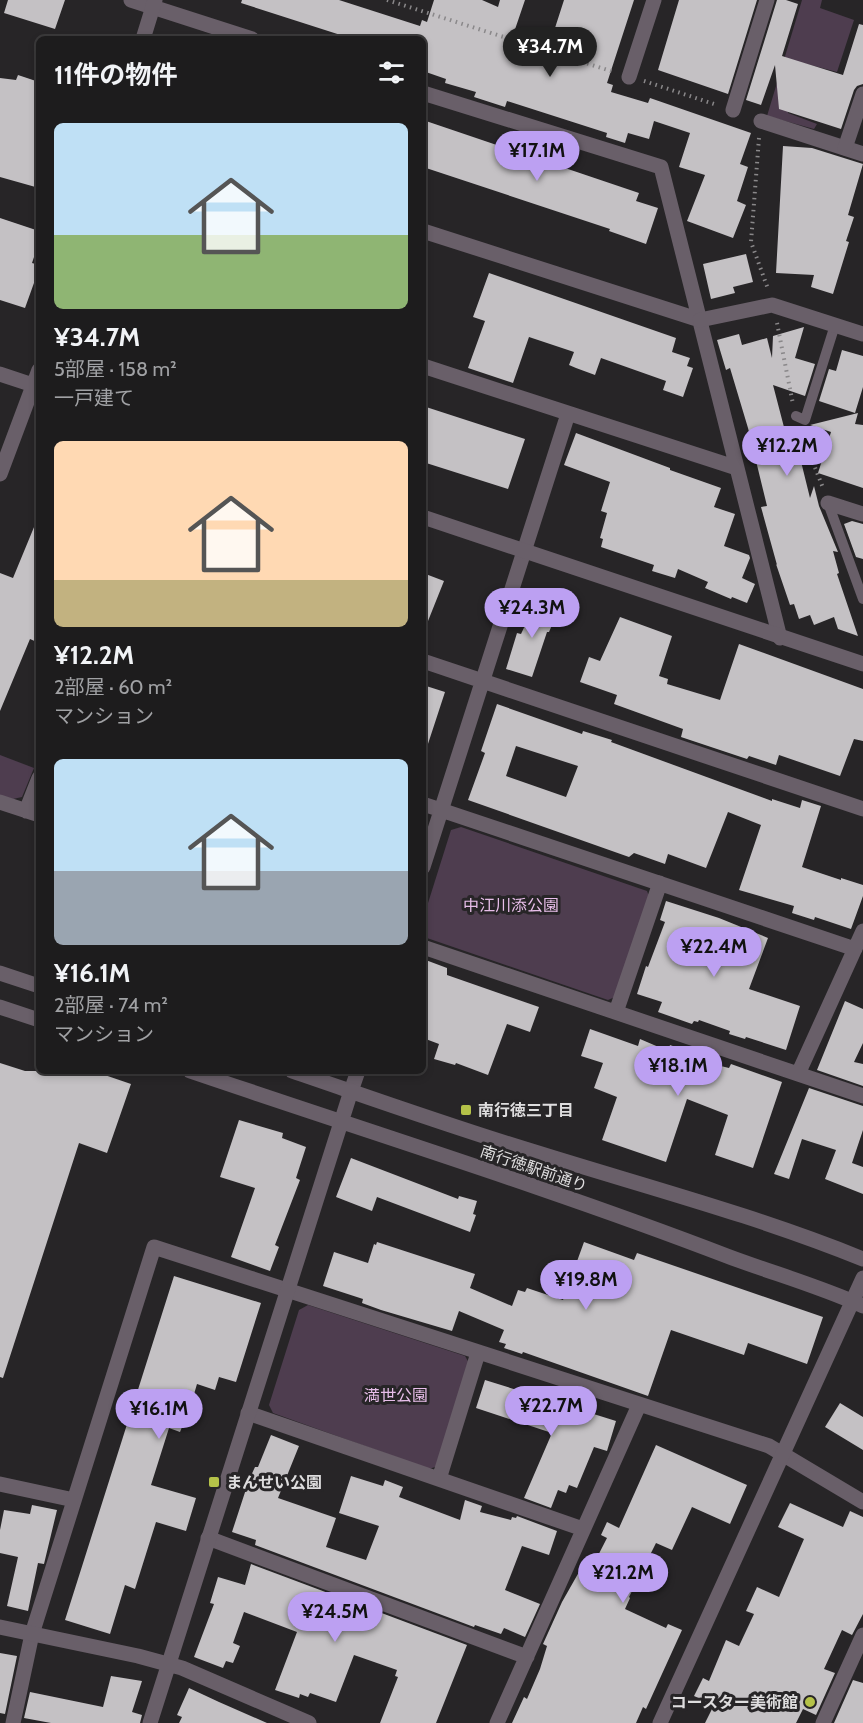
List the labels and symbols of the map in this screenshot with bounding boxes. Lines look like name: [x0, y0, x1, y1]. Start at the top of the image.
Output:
pin: ¥34.7M: [501, 27, 599, 78]
pin: ¥17.1M: [488, 131, 586, 182]
pin: ¥12.2M: [738, 426, 836, 477]
pin: ¥24.3M: [483, 588, 581, 639]
park label: 中江川添公園: [463, 896, 559, 915]
pin: ¥22.4M: [665, 927, 763, 978]
pin: ¥18.1M: [629, 1046, 727, 1097]
place label: 南行徳三丁目: [478, 1101, 574, 1120]
marker: 南行徳三丁目: [459, 1103, 473, 1117]
street label: 南行徳駅前通り: [478, 1141, 590, 1196]
pin: ¥19.8M: [537, 1260, 635, 1311]
park label: 満世公園: [364, 1386, 428, 1405]
pin: ¥22.7M: [502, 1386, 600, 1437]
pin: ¥16.1M: [110, 1389, 208, 1440]
place label: まんせい公園: [226, 1473, 322, 1492]
marker: まんせい公園: [207, 1475, 221, 1489]
pin: ¥21.2M: [574, 1553, 672, 1604]
pin: ¥24.5M: [286, 1592, 384, 1643]
place label: コースター美術館: [671, 1693, 798, 1712]
marker: コースター美術館: [803, 1695, 817, 1709]

